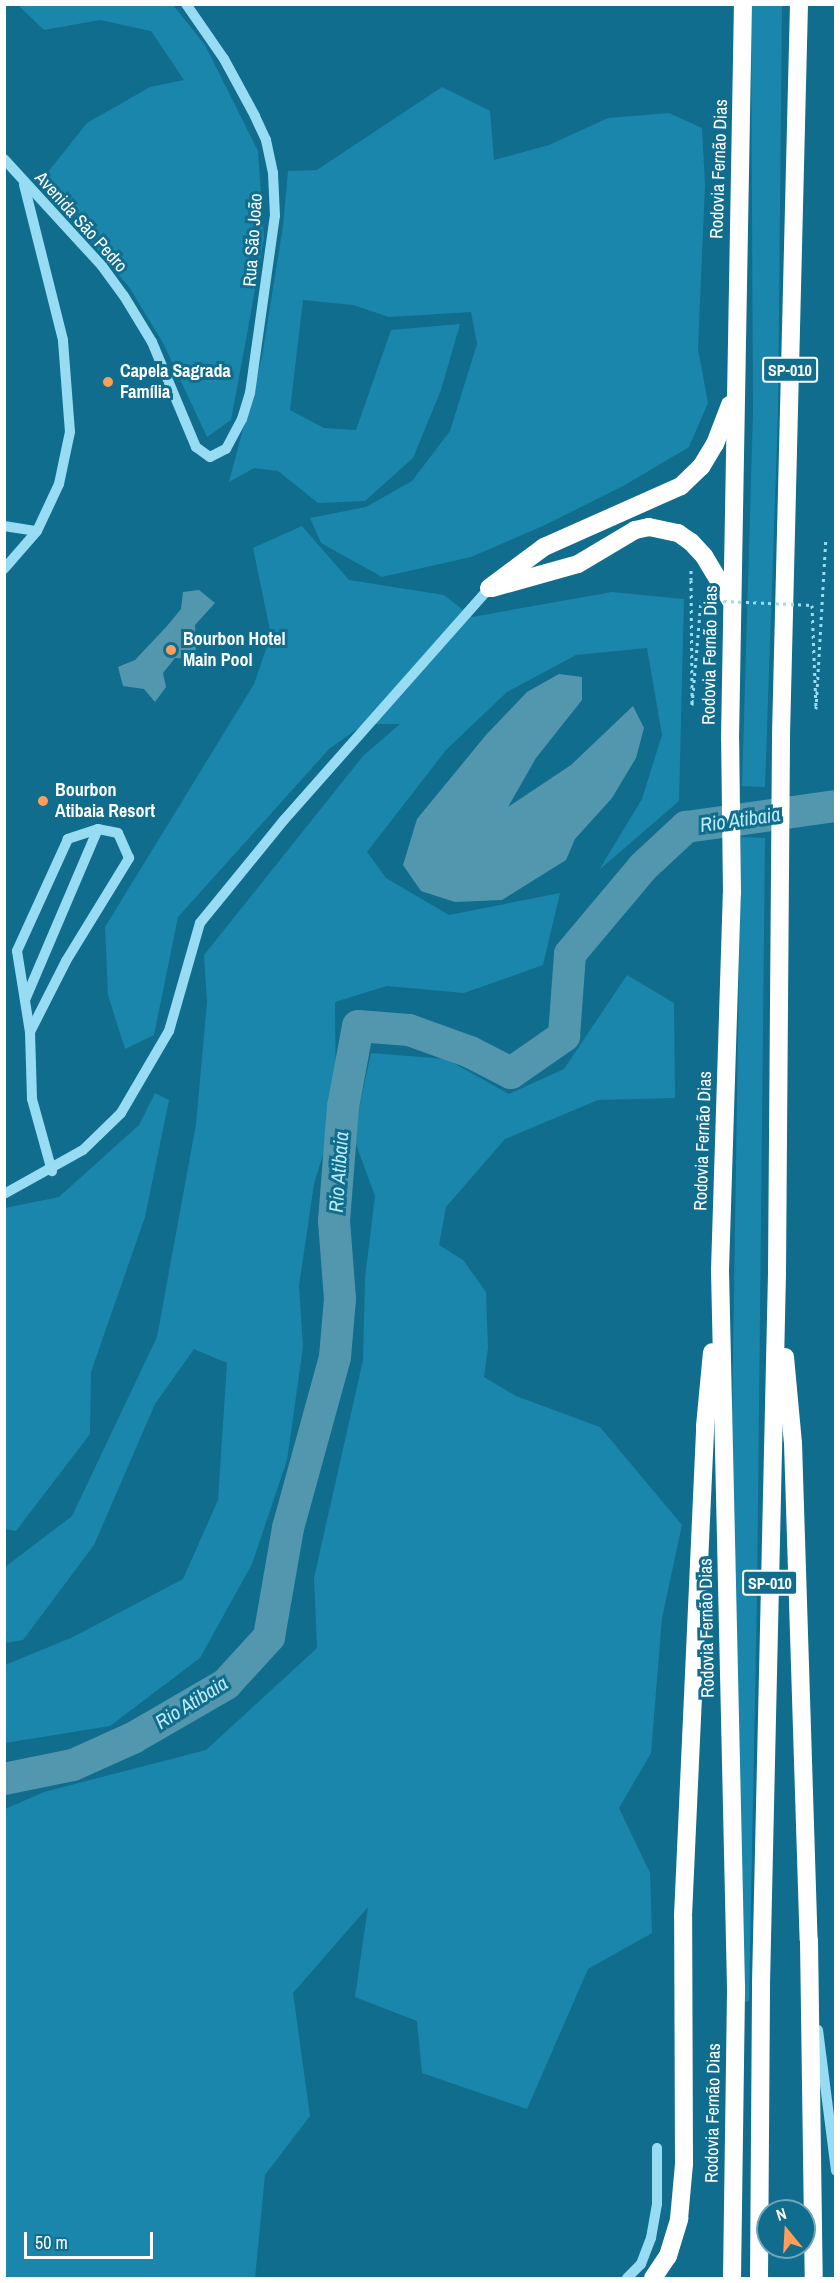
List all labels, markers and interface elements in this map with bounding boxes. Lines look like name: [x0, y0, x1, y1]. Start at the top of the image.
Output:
street label: Rodovia Fernão Dias: [706, 99, 732, 239]
street label: Avenida São Pedro: [30, 167, 132, 277]
street label: Rua São João: [239, 193, 267, 287]
road number: SP-010: [762, 357, 818, 383]
place label: Capela Sagrada Família: [120, 361, 231, 404]
marker: Capela Sagrada Família: [101, 375, 115, 389]
street label: Rodovia Fernão Dias: [698, 585, 722, 725]
place label: Bourbon Hotel Main Pool: [183, 629, 285, 672]
marker: Bourbon Hotel Main Pool: [164, 643, 178, 657]
place label: Bourbon Atibaia Resort: [55, 780, 155, 822]
marker: Bourbon Atibaia Resort: [36, 794, 50, 808]
water label: Rio Atibaia: [698, 801, 782, 837]
street label: Rodovia Fernão Dias: [690, 1071, 716, 1211]
water label: Rio Atibaia: [323, 1130, 353, 1214]
street label: Rodovia Fernão Dias: [695, 1558, 719, 1698]
road number: SP-010: [742, 1570, 798, 1596]
water label: Rio Atibaia: [150, 1670, 232, 1734]
street label: Rodovia Fernão Dias: [701, 2043, 725, 2183]
north arrow: [756, 2199, 816, 2259]
text: N: [773, 2202, 789, 2226]
scale bar: [27, 2220, 156, 2258]
text: 50 m: [35, 2230, 68, 2255]

